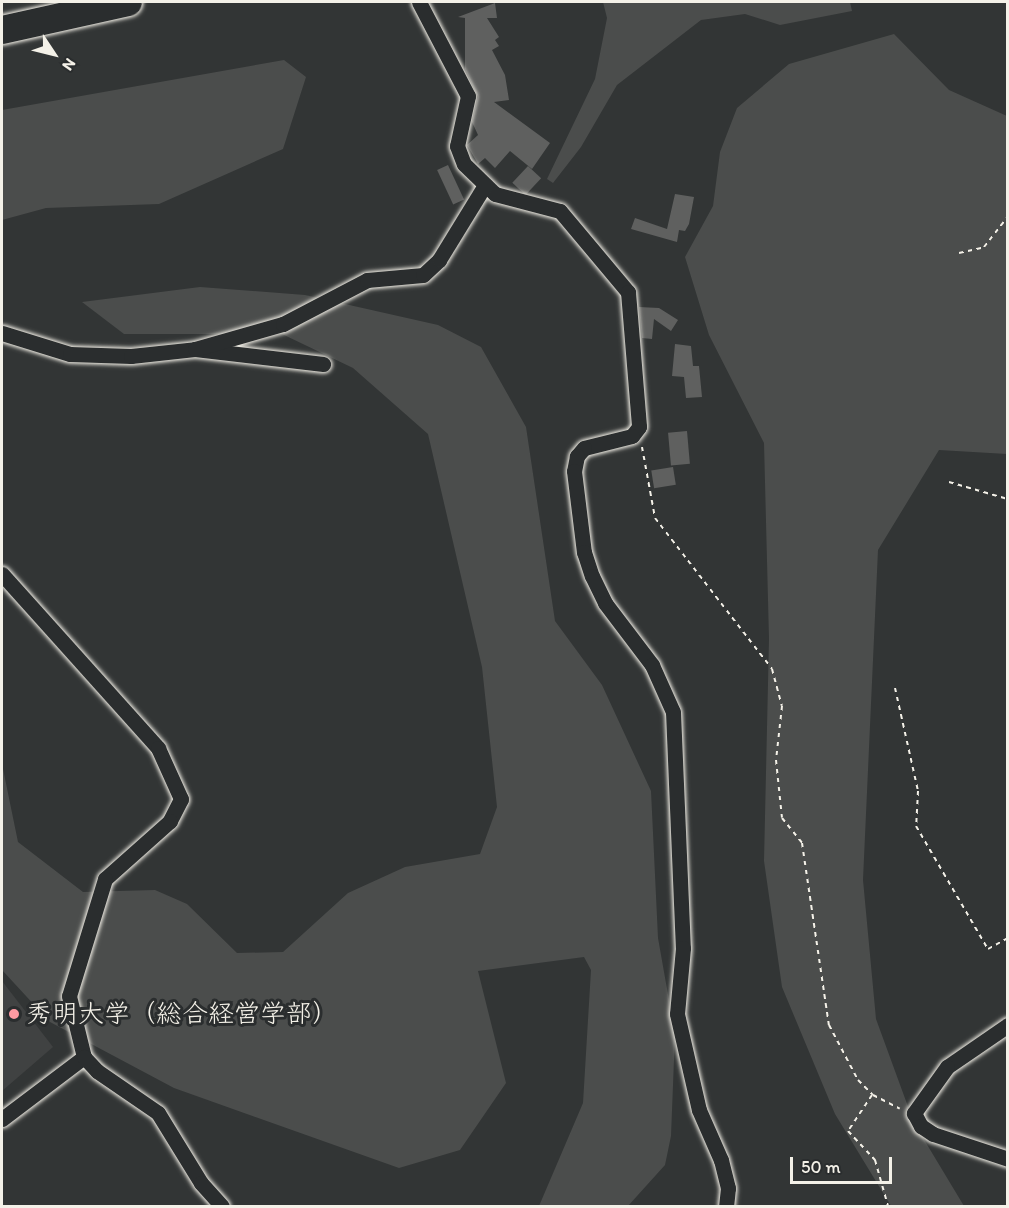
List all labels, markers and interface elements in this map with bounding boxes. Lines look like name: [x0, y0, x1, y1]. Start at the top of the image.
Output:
north arrow: [24, 24, 84, 84]
text: N: [58, 55, 80, 74]
place label: 秀明大学（総合経営学部）: [26, 998, 338, 1030]
marker: 秀明大学（総合経営学部）: [7, 1007, 21, 1021]
scale bar: [793, 1145, 895, 1183]
text: 50 m: [801, 1156, 841, 1178]

